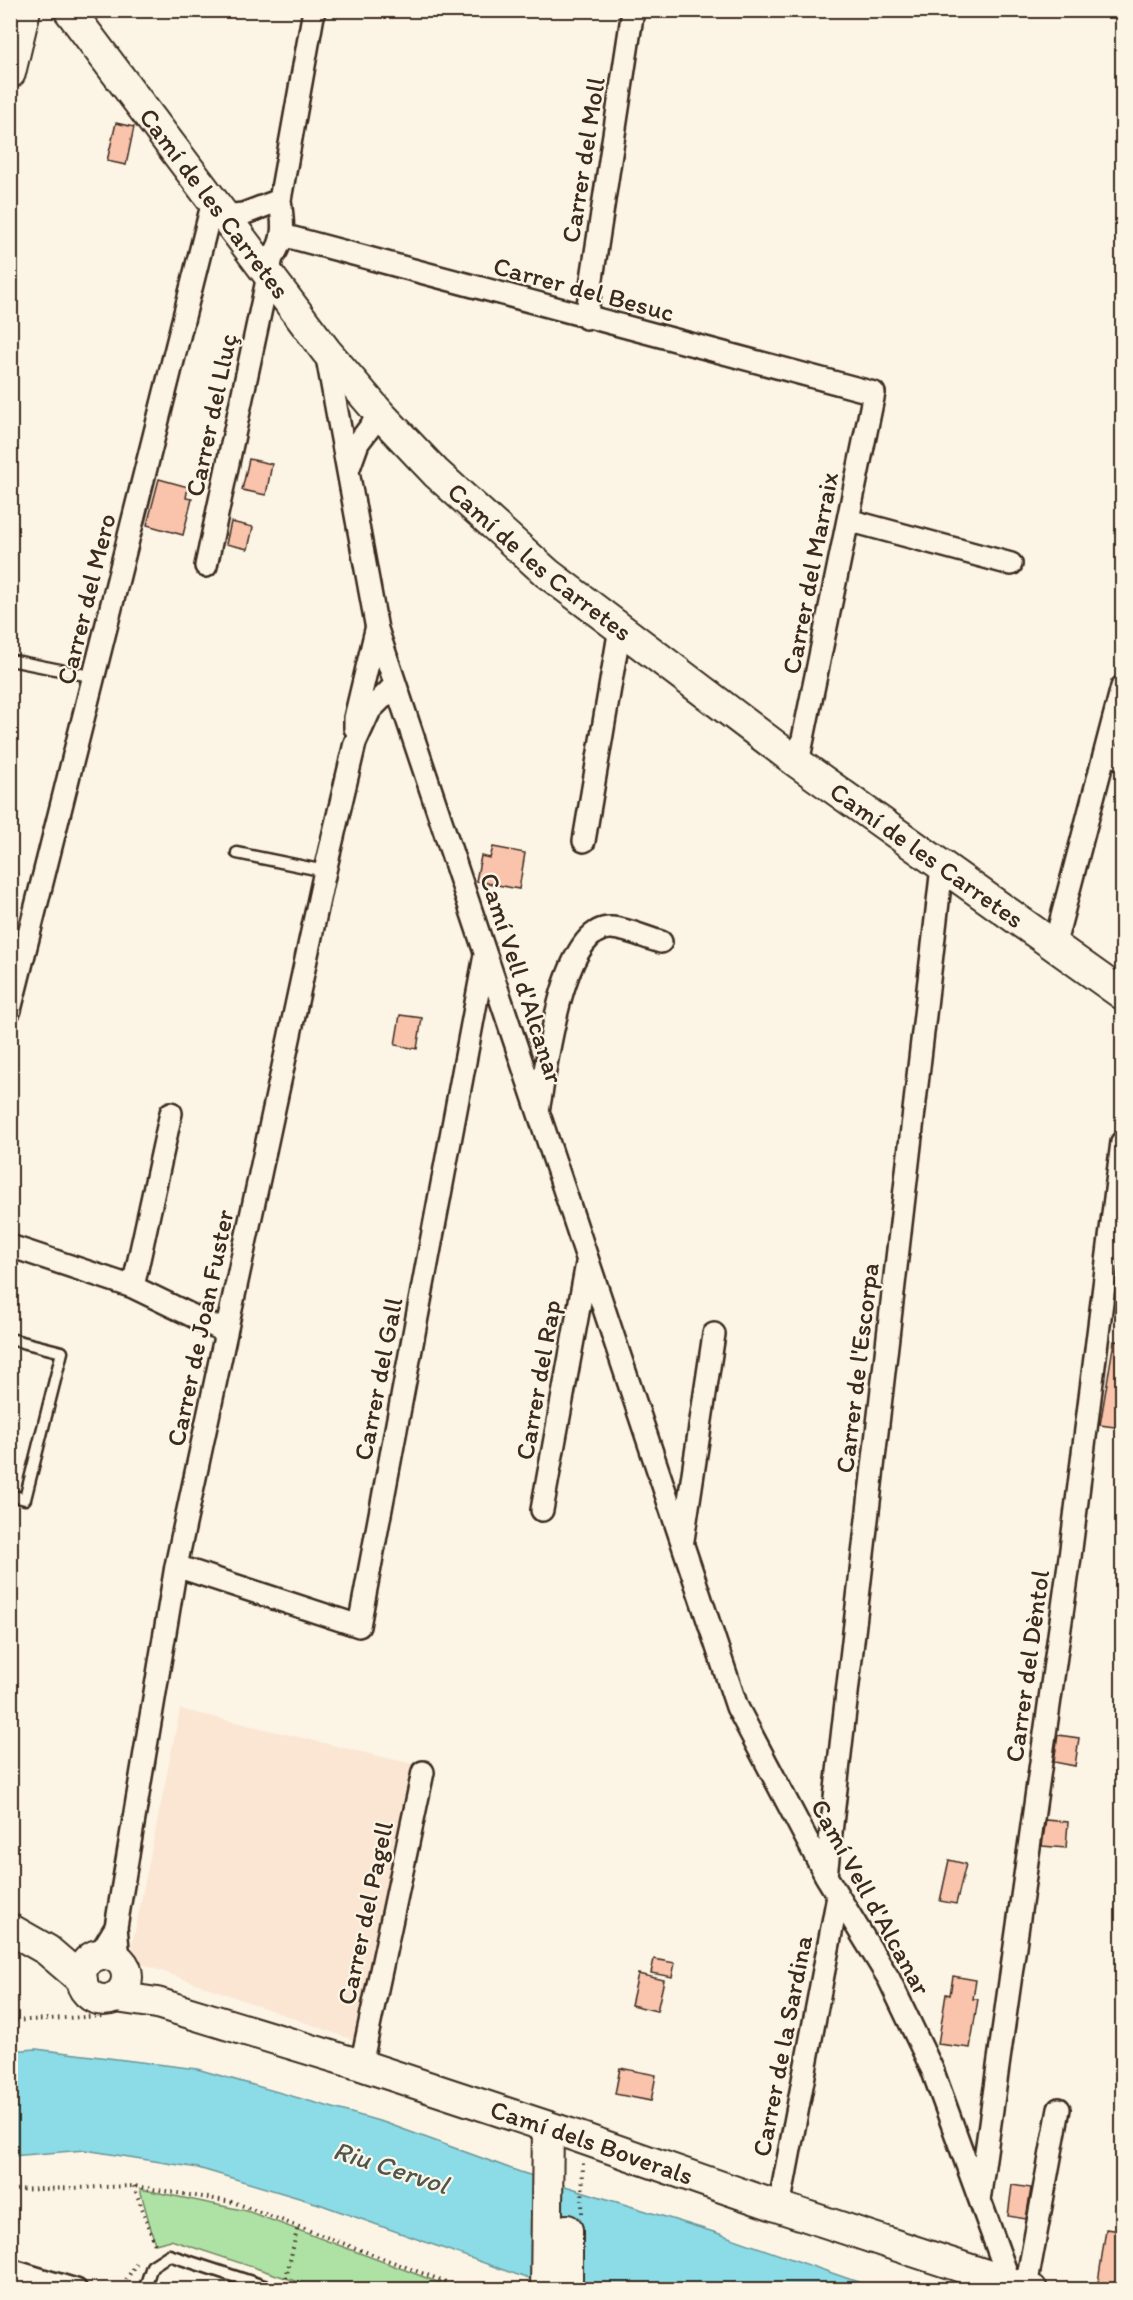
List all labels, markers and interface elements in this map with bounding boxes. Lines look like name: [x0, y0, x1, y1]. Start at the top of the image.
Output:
street label: Carrer del Moll: [554, 75, 612, 245]
street label: Camí de les Carretes: [132, 101, 297, 305]
street label: Carrer del Besuc: [490, 249, 678, 329]
street label: Carrer del Lluç: [178, 330, 244, 500]
street label: Carrer del Marraix: [775, 469, 845, 677]
street label: Camí de les Carretes: [441, 475, 639, 648]
street label: Carrer del Mero: [49, 510, 123, 688]
street label: Camí de les Carretes: [824, 775, 1030, 935]
street label: Camí Vell d'Alcanar: [473, 869, 571, 1087]
street label: Carrer de Joan Fuster: [159, 1206, 241, 1449]
street label: Carrer de l'Escorpa: [828, 1261, 886, 1475]
street label: Carrer del Gall: [347, 1295, 409, 1463]
street label: Carrer del Rap: [508, 1297, 568, 1463]
street label: Carrer del Dèntol: [998, 1568, 1056, 1764]
street label: Camí Vell d'Alcanar: [804, 1793, 938, 2001]
street label: Carrer del Pagell: [330, 1818, 400, 2008]
street label: Carrer de la Sardina: [745, 1932, 819, 2159]
street label: Camí dels Boverals: [486, 2093, 697, 2192]
water label: Riu Cervol: [329, 2133, 455, 2202]

